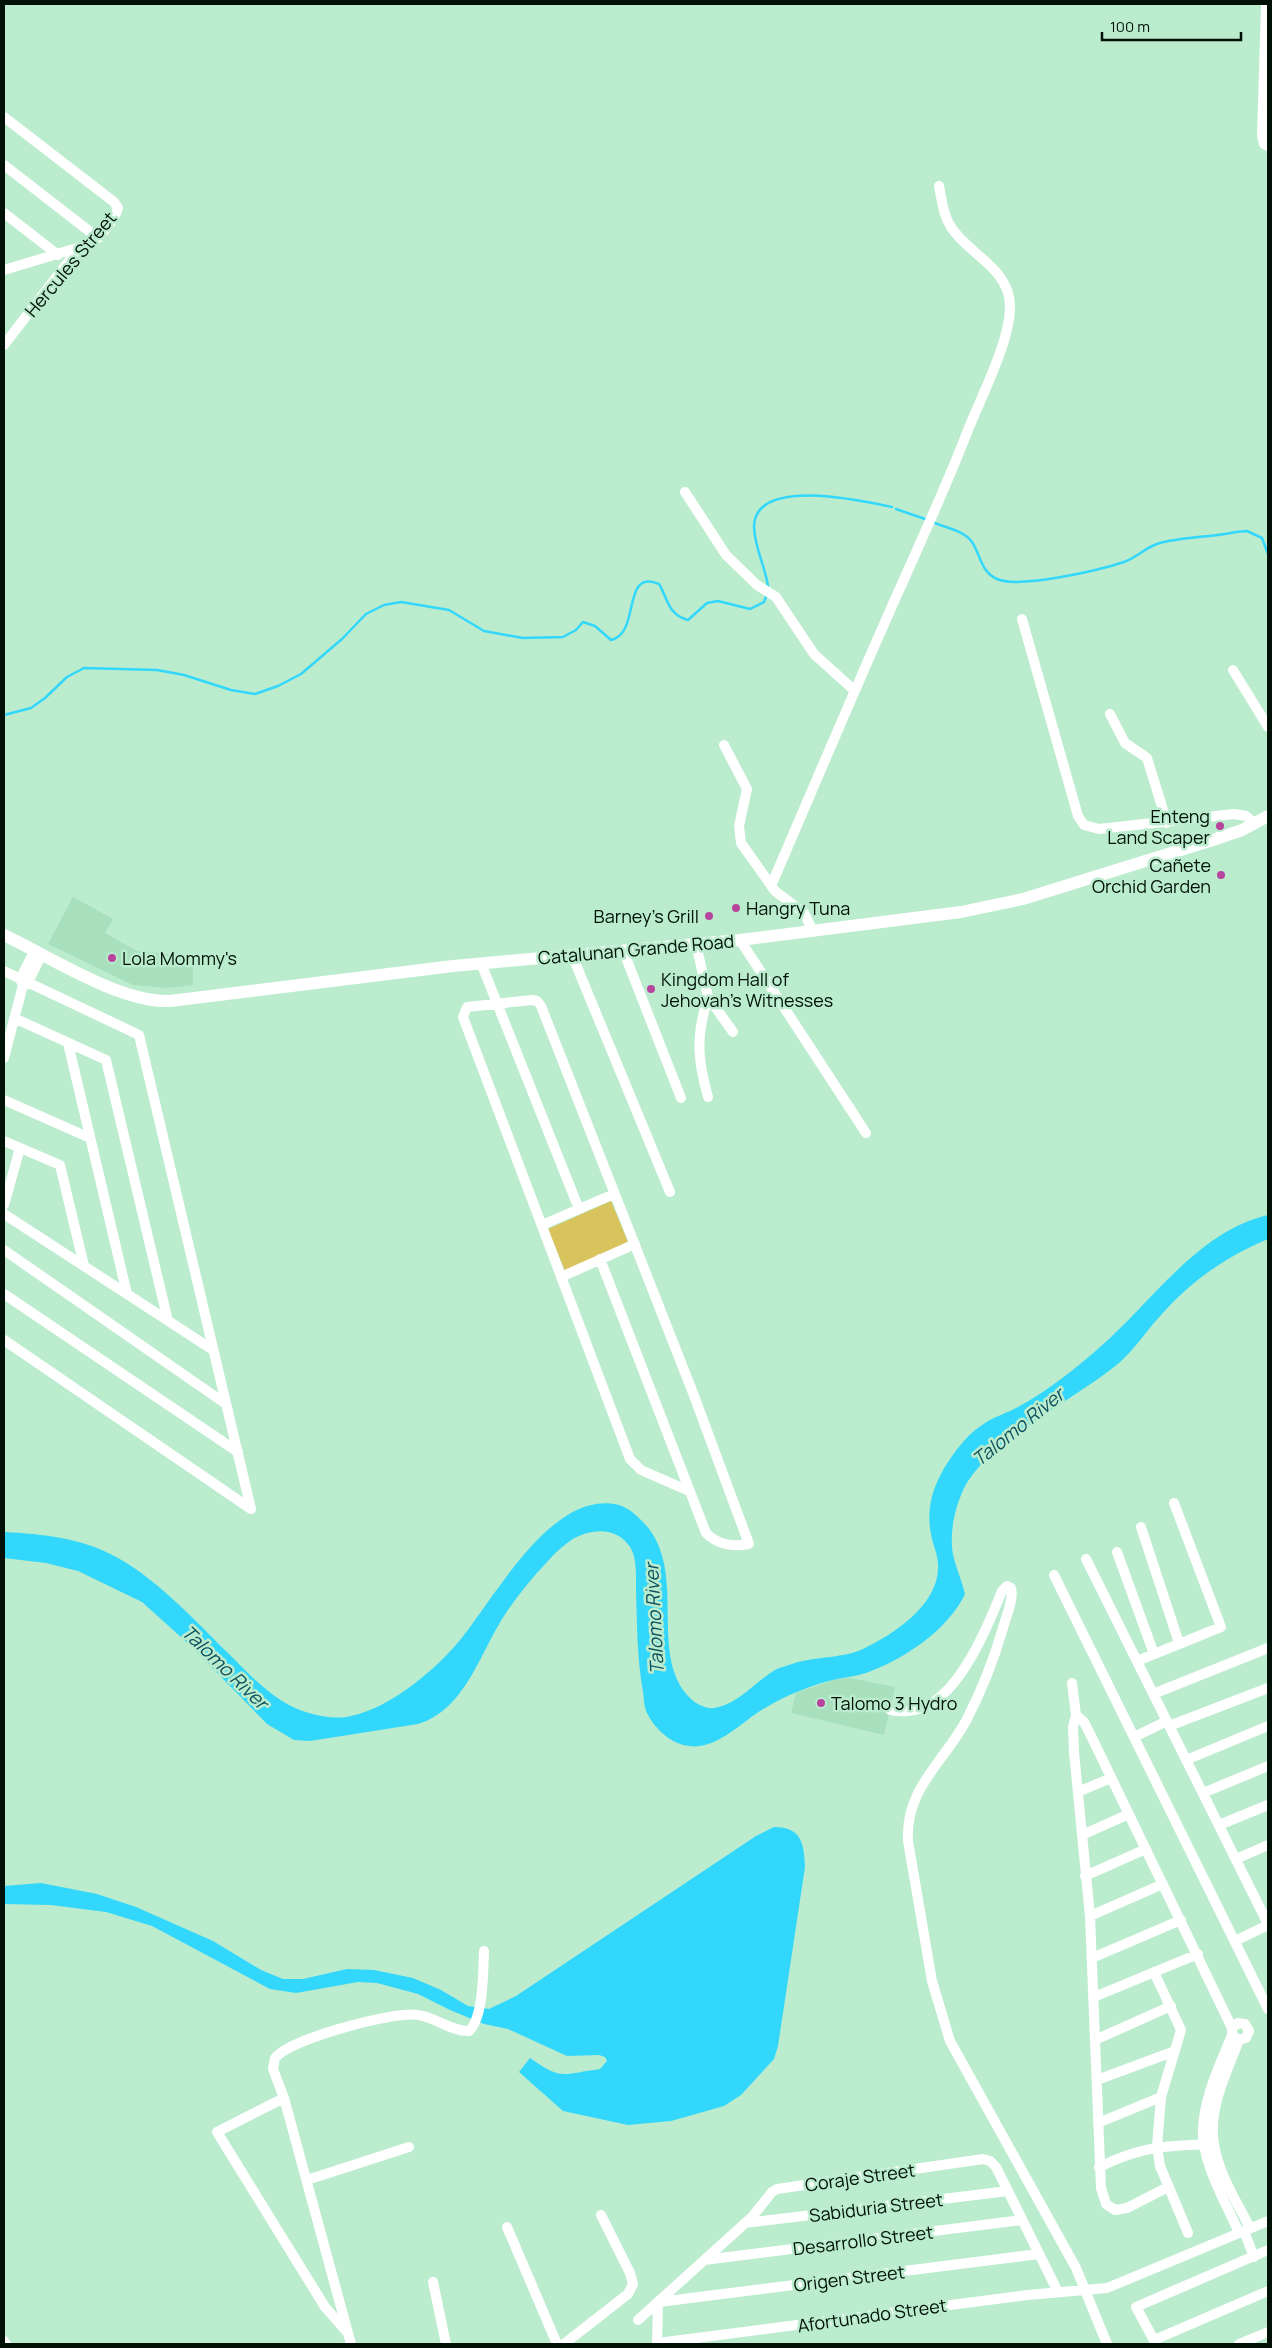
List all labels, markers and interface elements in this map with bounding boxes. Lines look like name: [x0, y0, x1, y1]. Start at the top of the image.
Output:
scale bar: [1102, 10, 1241, 42]
text: 100 m: [1110, 16, 1150, 37]
street label: Hercules Street: [19, 206, 121, 322]
place label: Enteng Land Scaper: [1107, 804, 1210, 849]
marker: Enteng Land Scaper: [1214, 820, 1226, 832]
place label: Cañete Orchid Garden: [1092, 853, 1211, 898]
marker: Cañete Orchid Garden: [1215, 869, 1227, 881]
place label: Hangry Tuna: [746, 896, 850, 920]
marker: Hangry Tuna: [730, 902, 742, 914]
place label: Barney's Grill: [594, 904, 699, 928]
marker: Barney's Grill: [703, 910, 715, 922]
street label: Catalunan Grande Road: [537, 928, 735, 970]
place label: Lola Mommy's: [122, 946, 237, 970]
marker: Lola Mommy's: [106, 952, 118, 964]
place label: Kingdom Hall of Jehovah's Witnesses: [661, 967, 833, 1012]
marker: Kingdom Hall of Jehovah's Witnesses: [645, 983, 657, 995]
water label: Talomo River: [967, 1381, 1071, 1472]
water label: Talomo River: [638, 1561, 670, 1675]
water label: Talomo River: [176, 1619, 275, 1716]
place label: Talomo 3 Hydro: [831, 1691, 957, 1715]
marker: Talomo 3 Hydro: [815, 1697, 827, 1709]
street label: Coraje Street: [803, 2157, 917, 2197]
street label: Sabiduria Street: [808, 2187, 944, 2227]
street label: Desarrollo Street: [792, 2219, 934, 2261]
street label: Origen Street: [792, 2259, 906, 2297]
street label: Afortunado Street: [796, 2293, 948, 2337]

